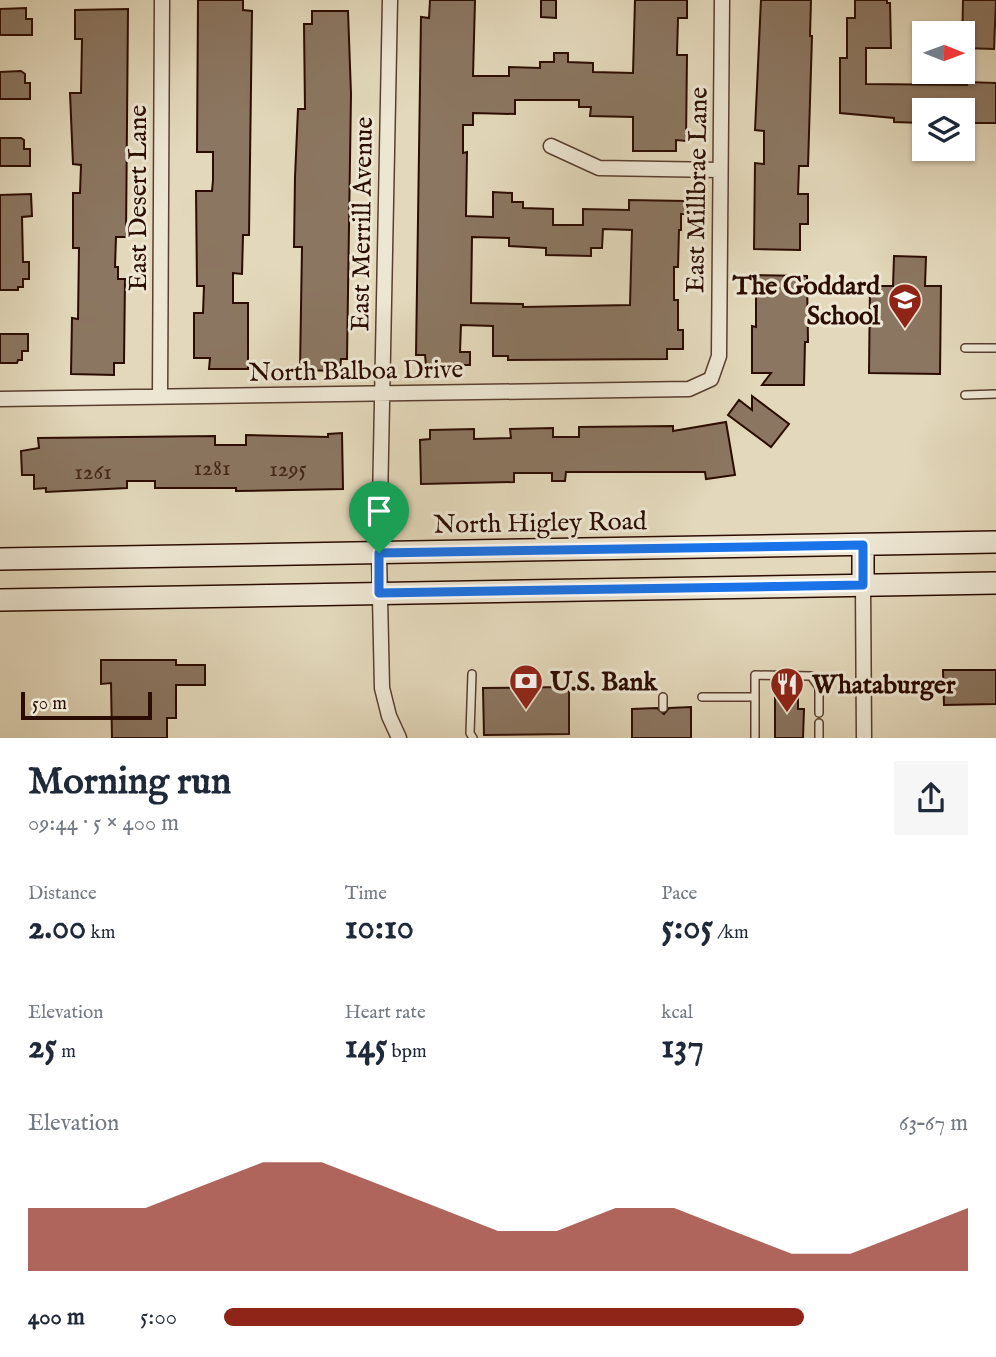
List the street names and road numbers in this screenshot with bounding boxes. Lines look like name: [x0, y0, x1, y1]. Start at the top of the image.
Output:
street label: East Millbrae Lane: [679, 87, 716, 293]
street label: East Desert Lane: [122, 105, 155, 291]
street label: East Merrill Avenue: [344, 116, 381, 332]
street label: North Balboa Drive: [248, 353, 464, 390]
street label: North Higley Road: [433, 505, 647, 542]

